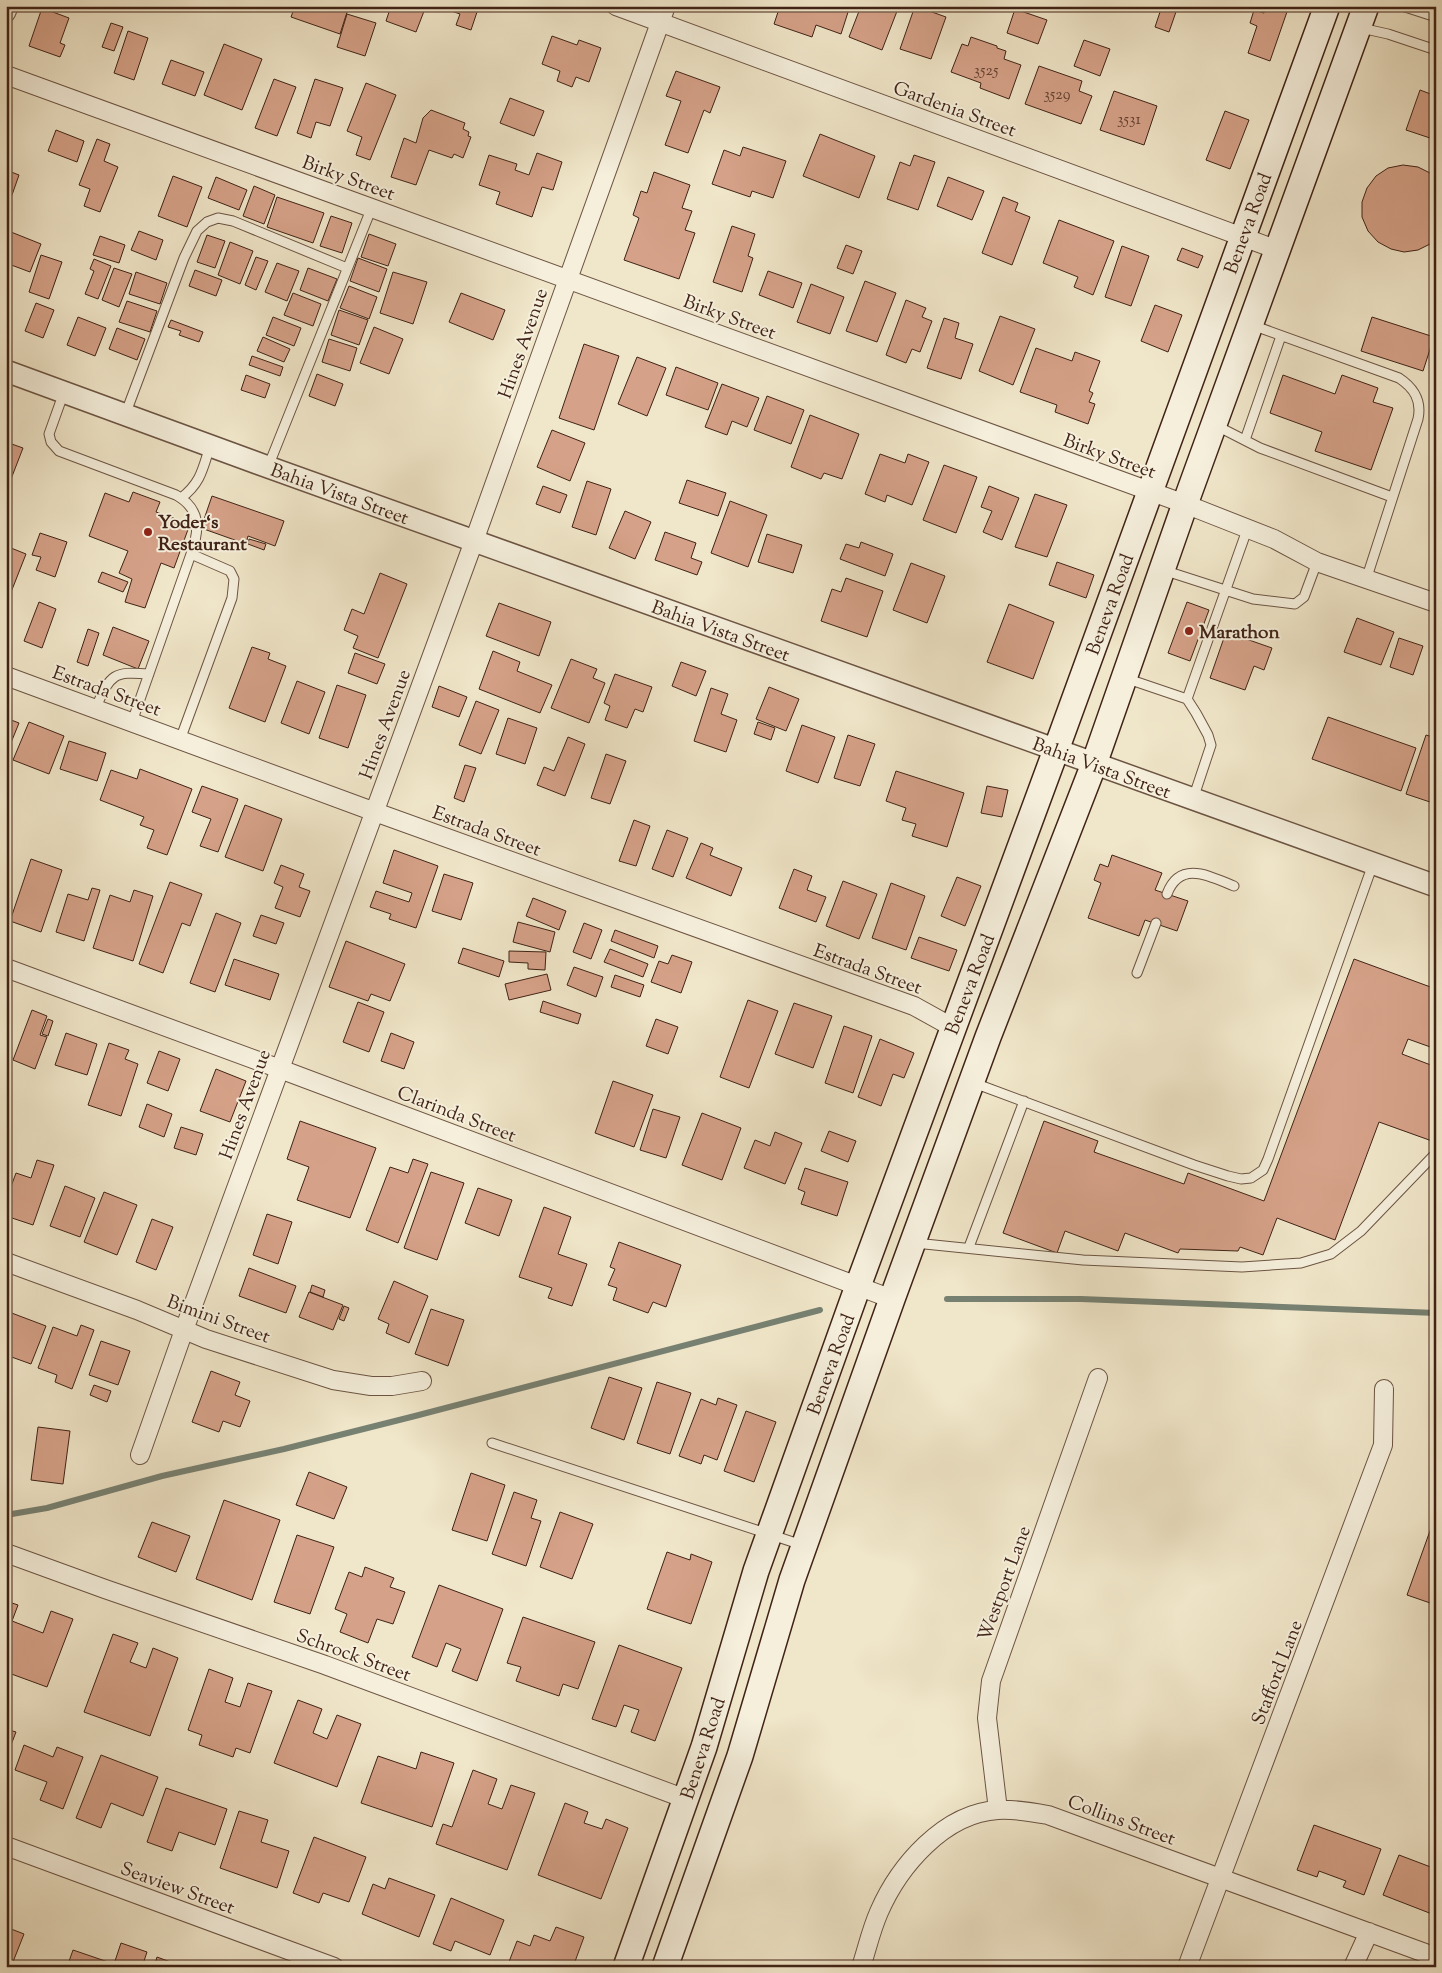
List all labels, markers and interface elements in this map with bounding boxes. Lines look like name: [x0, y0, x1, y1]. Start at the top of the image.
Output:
house number: 3525: [974, 60, 999, 83]
street label: Gardenia Street: [889, 76, 1020, 145]
house number: 3529: [1043, 84, 1071, 107]
house number: 3531: [1117, 109, 1141, 132]
street label: Birky Street: [298, 150, 399, 209]
street label: Beneva Road: [1219, 169, 1280, 278]
street label: Hines Avenue: [493, 285, 556, 403]
street label: Birky Street: [679, 289, 780, 348]
street label: Birky Street: [1059, 428, 1160, 487]
street label: Bahia Vista Street: [266, 458, 413, 533]
place label: Yoder‘s Restaurant: [158, 510, 247, 559]
marker: Yoder‘s Restaurant: [142, 526, 154, 538]
street label: Beneva Road: [1081, 550, 1142, 659]
street label: Bahia Vista Street: [647, 595, 794, 670]
place label: Marathon: [1199, 620, 1281, 647]
marker: Marathon: [1183, 625, 1195, 637]
street label: Estrada Street: [48, 660, 165, 725]
street label: Hines Avenue: [354, 666, 419, 784]
street label: Bahia Vista Street: [1028, 732, 1175, 807]
street label: Estrada Street: [428, 800, 545, 865]
street label: Beneva Road: [940, 930, 1003, 1039]
street label: Estrada Street: [809, 938, 926, 1003]
street label: Hines Avenue: [214, 1046, 279, 1164]
street label: Clarinda Street: [393, 1080, 520, 1151]
street label: Bimini Street: [163, 1289, 274, 1352]
street label: Beneva Road: [802, 1310, 863, 1419]
street label: Westport Lane: [972, 1522, 1039, 1645]
street label: Stafford Lane: [1246, 1617, 1311, 1729]
street label: Schrock Street: [292, 1623, 415, 1690]
street label: Beneva Road: [675, 1694, 734, 1803]
street label: Collins Street: [1063, 1789, 1179, 1854]
street label: Seaview Street: [116, 1856, 239, 1923]

